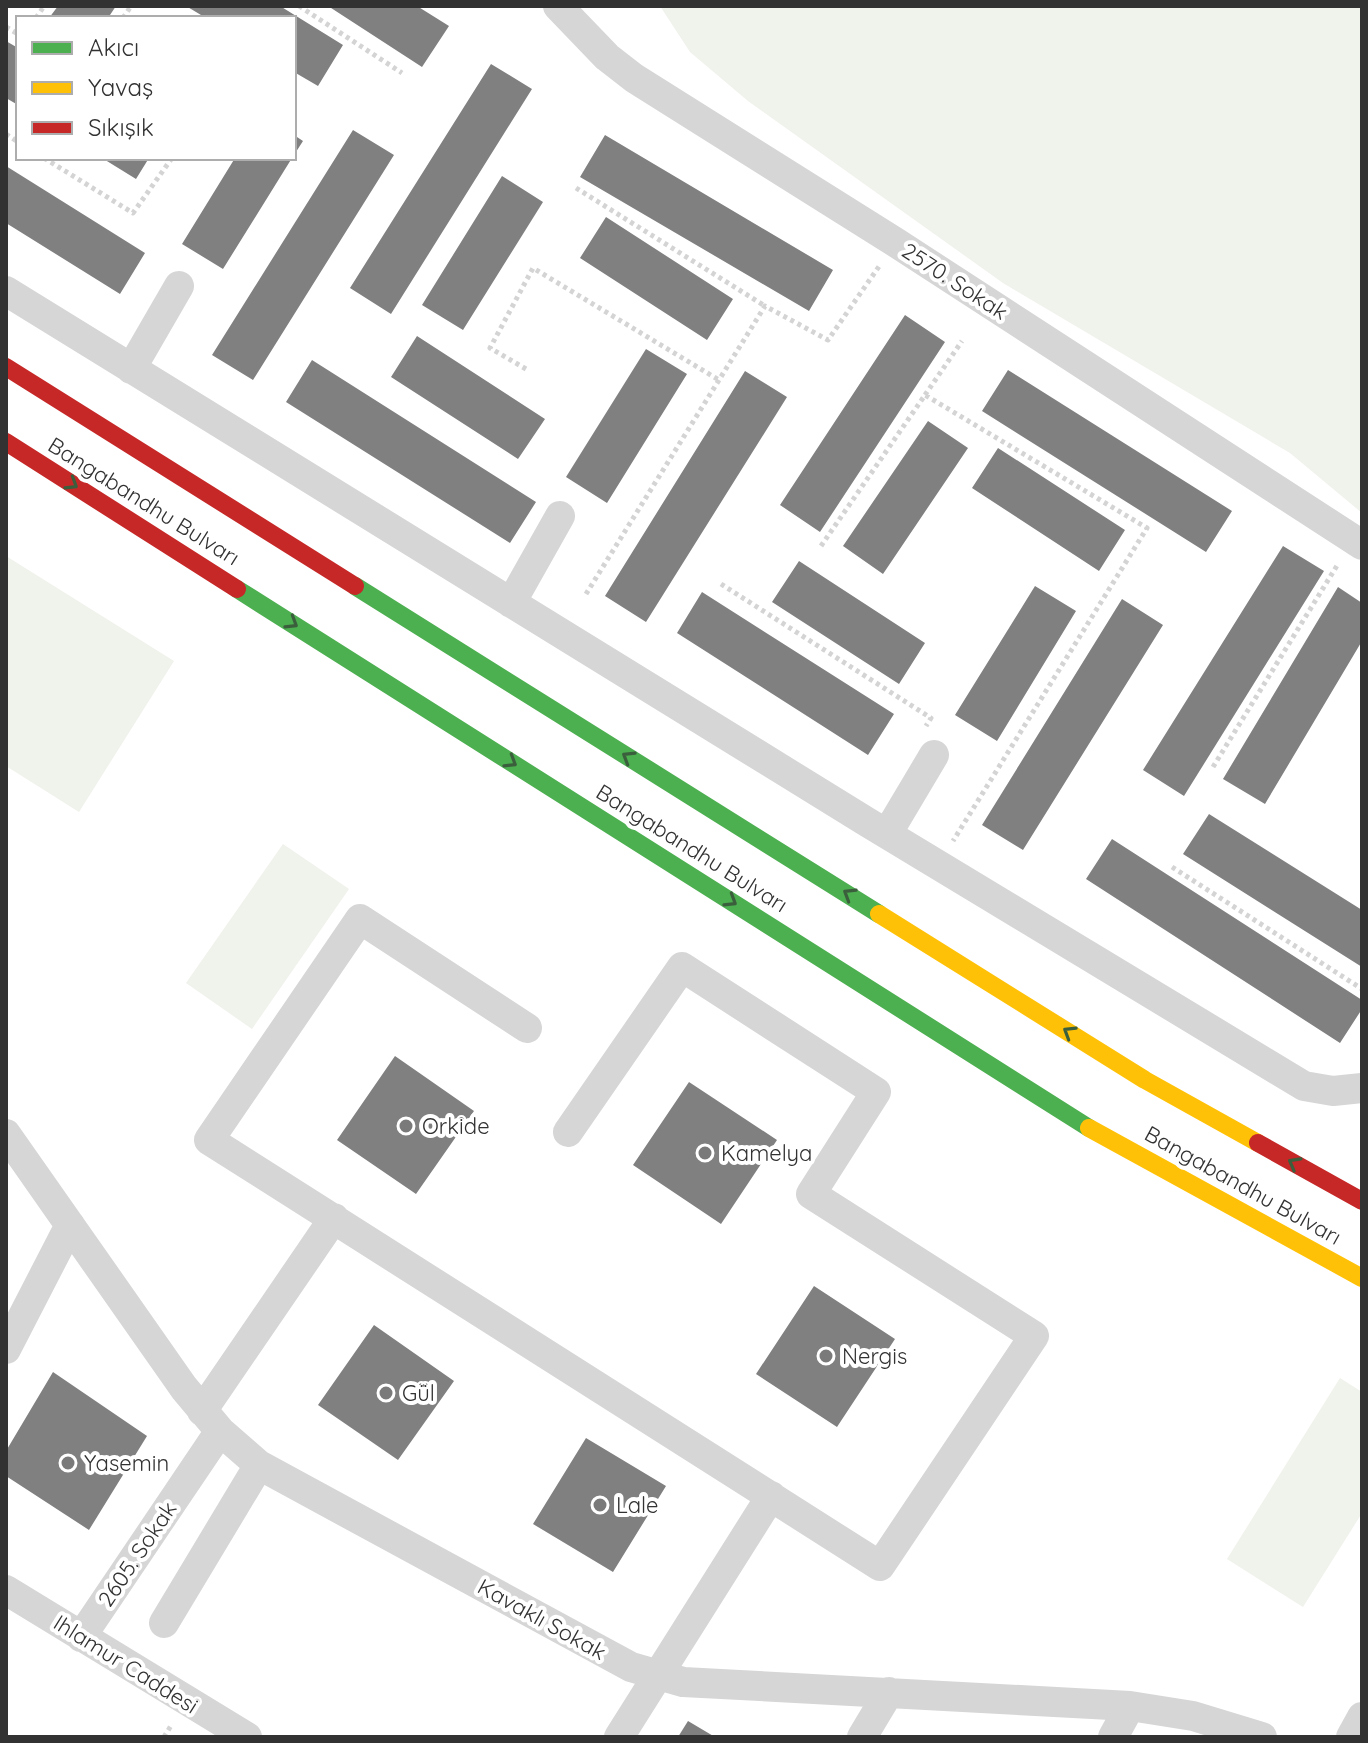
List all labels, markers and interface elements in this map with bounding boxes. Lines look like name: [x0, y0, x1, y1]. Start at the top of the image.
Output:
legend: [16, 16, 296, 160]
text: Akıcı: [88, 32, 139, 62]
text: Yavaş: [88, 72, 153, 102]
text: Sıkışık: [88, 112, 154, 142]
street label: 2570. Sokak: [897, 236, 1013, 326]
street label: Bangabandhu Bulvarı: [43, 431, 245, 571]
one-way arrow: [63, 474, 78, 489]
one-way arrow: [283, 613, 297, 628]
one-way arrow: [623, 751, 637, 766]
one-way arrow: [502, 752, 517, 767]
street label: Bangabandhu Bulvarı: [591, 778, 793, 918]
one-way arrow: [843, 889, 858, 904]
one-way arrow: [722, 892, 737, 907]
one-way arrow: [1063, 1027, 1078, 1042]
place label: Orkide: [422, 1112, 490, 1140]
marker: Orkide: [397, 1117, 415, 1135]
street label: Bangabandhu Bulvarı: [1140, 1119, 1346, 1251]
place label: Kamelya: [721, 1139, 812, 1167]
marker: Kamelya: [696, 1144, 714, 1162]
one-way arrow: [1288, 1157, 1303, 1173]
place label: Nergis: [842, 1342, 907, 1370]
marker: Nergis: [817, 1347, 835, 1365]
place label: Gül: [402, 1379, 435, 1407]
marker: Gül: [377, 1384, 395, 1402]
place label: Yasemin: [84, 1449, 169, 1477]
marker: Yasemin: [59, 1454, 77, 1472]
place label: Lale: [616, 1491, 658, 1519]
street label: 2605. Sokak: [92, 1496, 182, 1612]
marker: Lale: [591, 1496, 609, 1514]
street label: Kavaklı Sokak: [473, 1572, 611, 1666]
street label: Ihlamur Caddesi: [49, 1608, 203, 1720]

